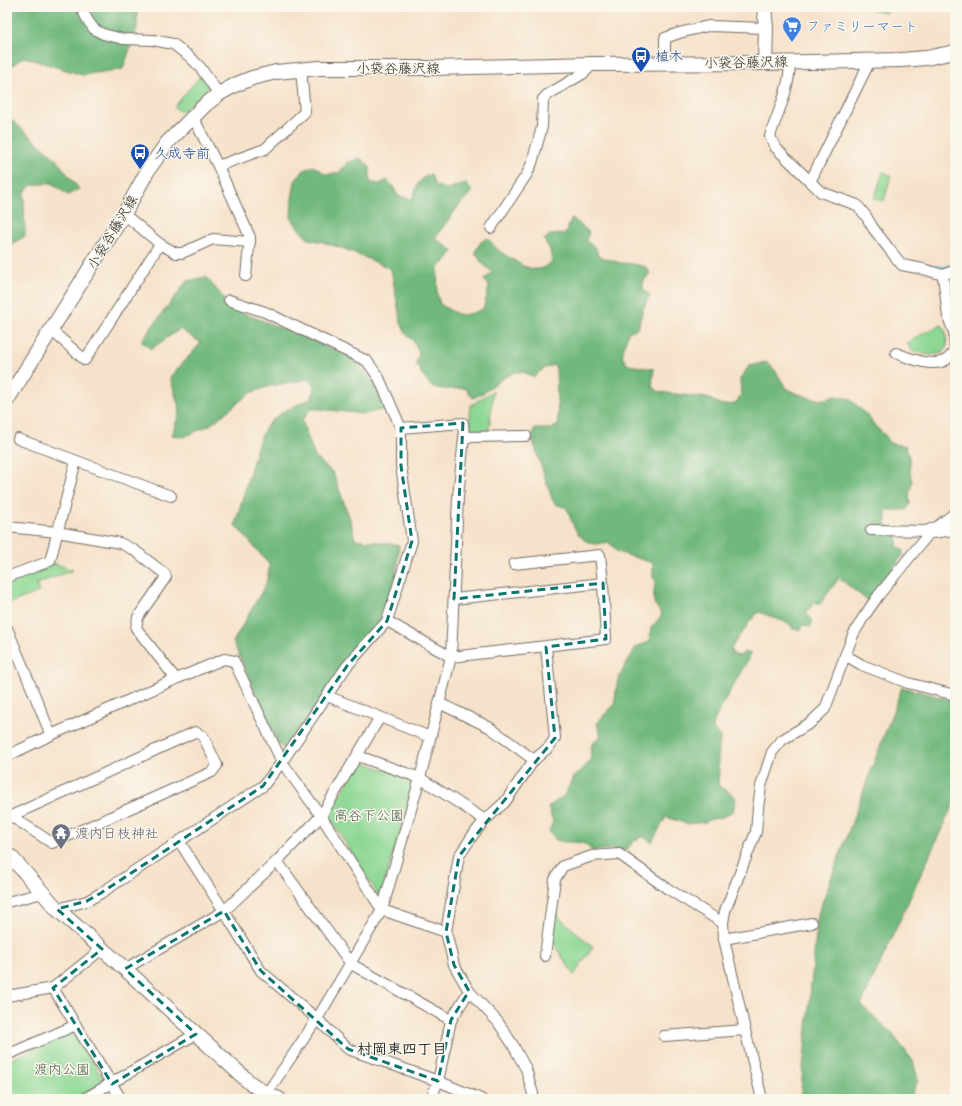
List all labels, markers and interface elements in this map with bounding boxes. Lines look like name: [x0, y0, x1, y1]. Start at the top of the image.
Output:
supermarket icon: ファミリーマート: [781, 15, 803, 43]
place label: ファミリーマート: [806, 18, 918, 38]
bus stop icon: 植木: [630, 45, 652, 73]
place label: 植木: [655, 48, 683, 68]
street label: 小袋谷藤沢線: [704, 53, 788, 75]
street label: 小袋谷藤沢線: [356, 60, 440, 80]
bus stop icon: 久成寺前: [129, 142, 151, 170]
place label: 久成寺前: [154, 145, 210, 165]
street label: 小袋谷藤沢線: [84, 192, 144, 274]
park label: 高谷下公園: [334, 807, 404, 827]
temple icon: 渡内日枝神社: [50, 822, 72, 850]
place label: 渡内日枝神社: [75, 825, 159, 845]
district label: 村岡東四丁目: [357, 1040, 447, 1062]
park label: 渡内公園: [34, 1061, 90, 1081]

